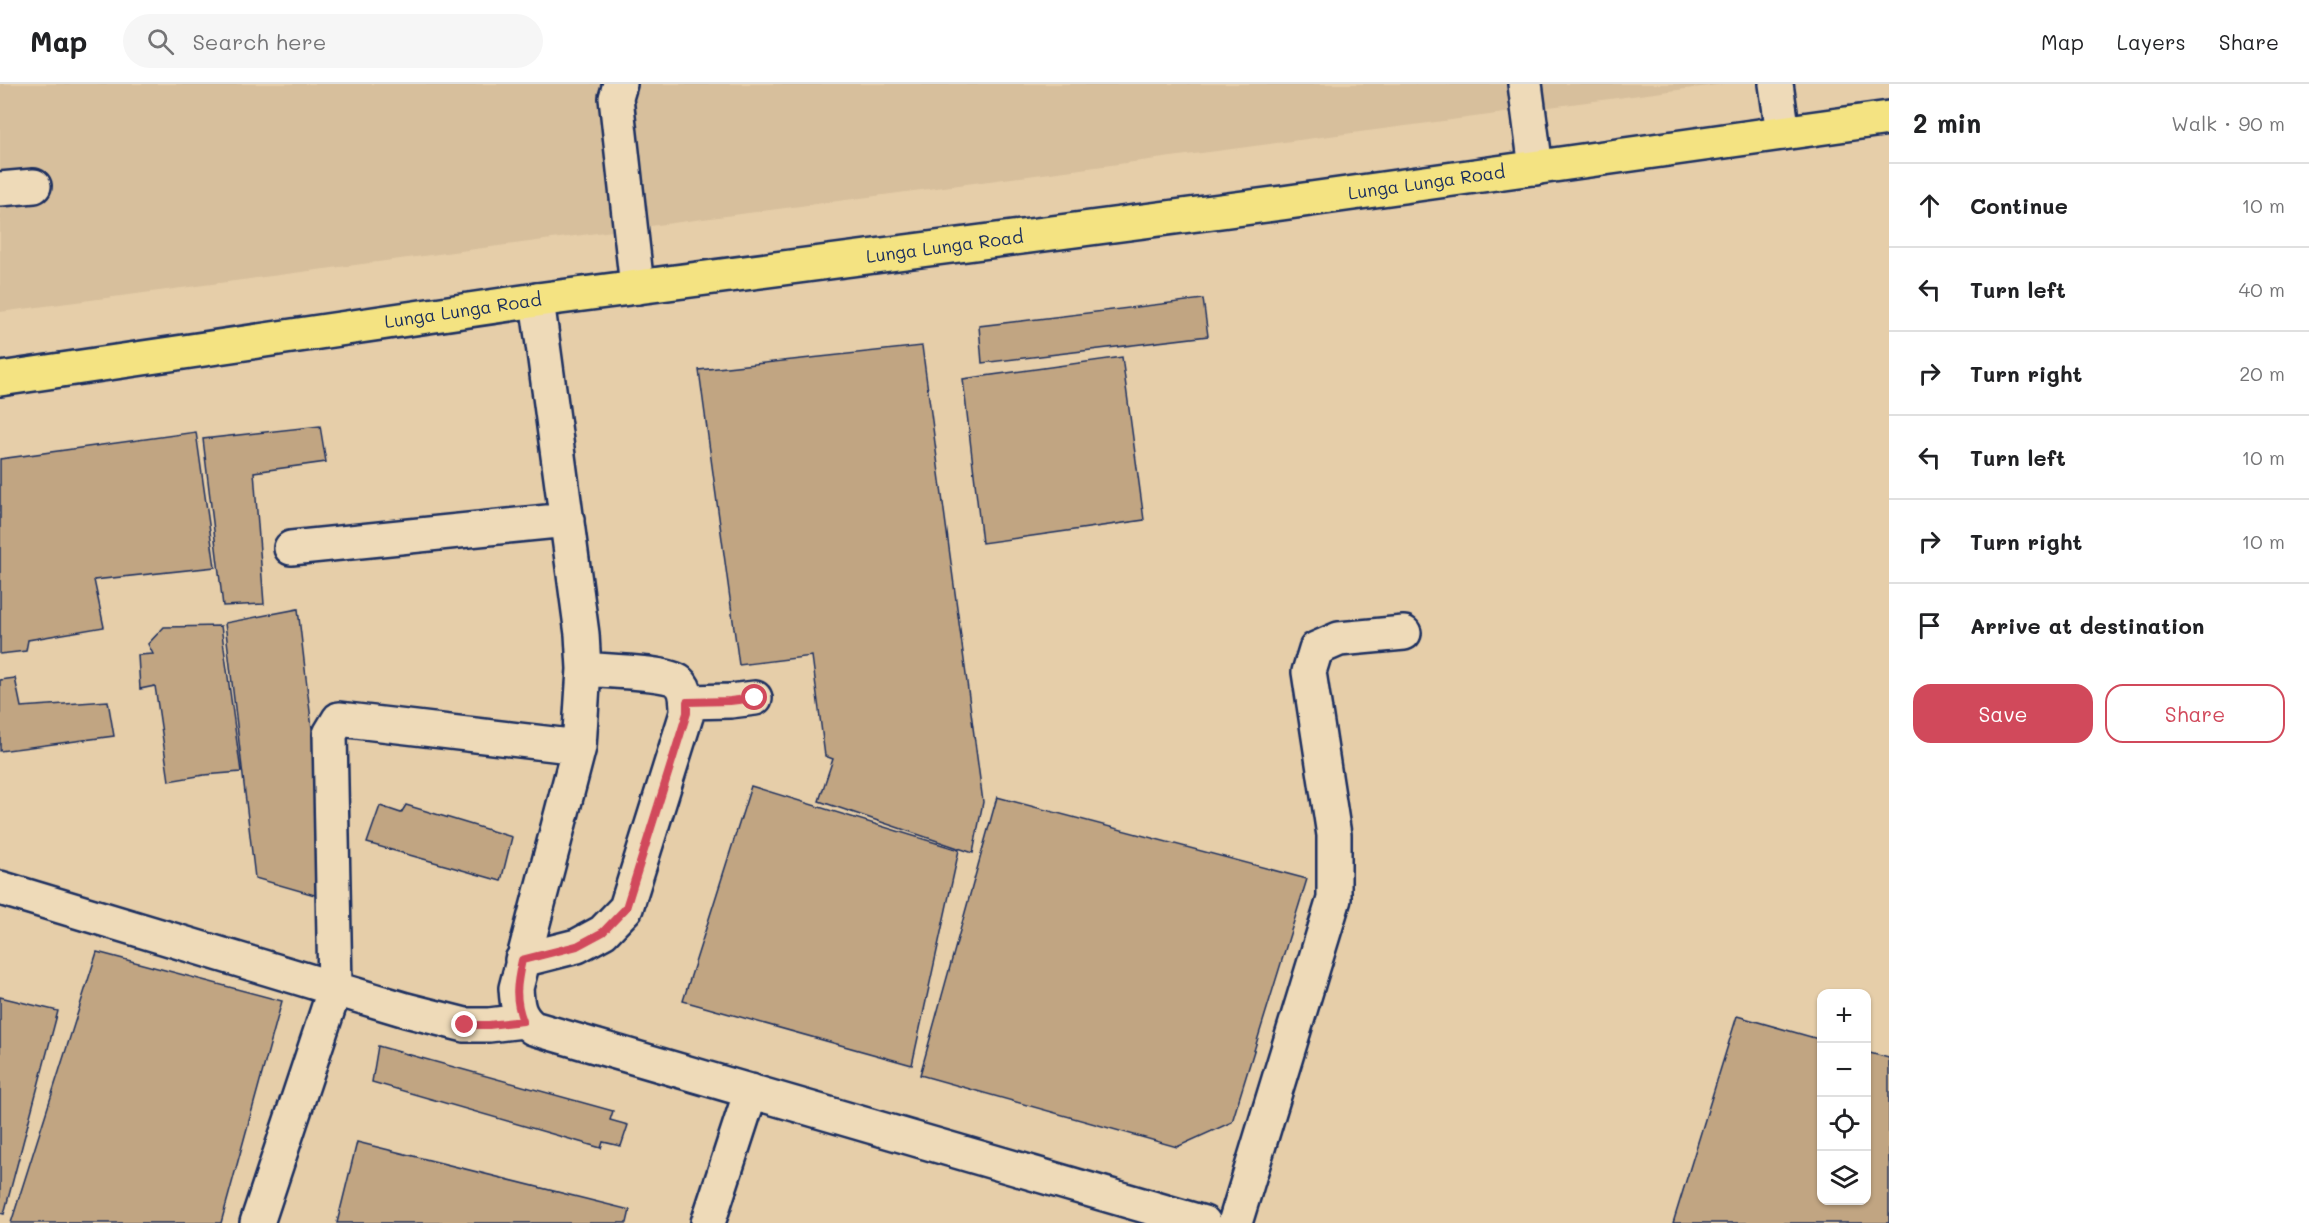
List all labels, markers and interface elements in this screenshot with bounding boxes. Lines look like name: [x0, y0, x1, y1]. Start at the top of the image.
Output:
search box: [123, 14, 543, 68]
text: Map: [30, 23, 87, 59]
icon: search: [144, 25, 177, 58]
text: Search here: [192, 27, 326, 56]
text: Map: [2041, 28, 2084, 55]
text: Layers: [2117, 28, 2186, 55]
text: Share: [2219, 28, 2279, 55]
text: 2 min: [1913, 106, 1981, 140]
text: Walk · 90 m: [2171, 110, 2285, 136]
street label: Lunga Lunga Road: [1346, 159, 1506, 205]
icon: ahead: [1913, 189, 1946, 222]
text: Continue: [1970, 191, 2068, 220]
text: 10 m: [2241, 192, 2285, 218]
street label: Lunga Lunga Road: [865, 224, 1025, 268]
icon: left: [1913, 273, 1946, 306]
text: Turn left: [1970, 275, 2066, 304]
text: 40 m: [2239, 276, 2285, 302]
street label: Lunga Lunga Road: [383, 286, 543, 333]
icon: right: [1913, 357, 1946, 390]
text: Turn right: [1970, 359, 2082, 388]
text: 20 m: [2239, 360, 2285, 386]
icon: left: [1913, 441, 1946, 474]
text: Turn left: [1970, 443, 2066, 472]
text: 10 m: [2241, 444, 2285, 470]
icon: right: [1913, 525, 1946, 558]
text: Turn right: [1970, 527, 2082, 556]
text: 10 m: [2241, 528, 2285, 554]
icon: arrive: [1913, 609, 1946, 642]
text: Arrive at destination: [1970, 611, 2205, 640]
route start: [741, 684, 767, 710]
button: Save: [1913, 684, 2093, 743]
button: Share: [2105, 684, 2285, 743]
map controls: [1817, 989, 1871, 1205]
button: +: [1817, 989, 1871, 1043]
route end: [451, 1011, 477, 1037]
button: −: [1817, 1043, 1871, 1097]
button: locate: [1817, 1097, 1871, 1151]
button: layers: [1817, 1151, 1871, 1205]

